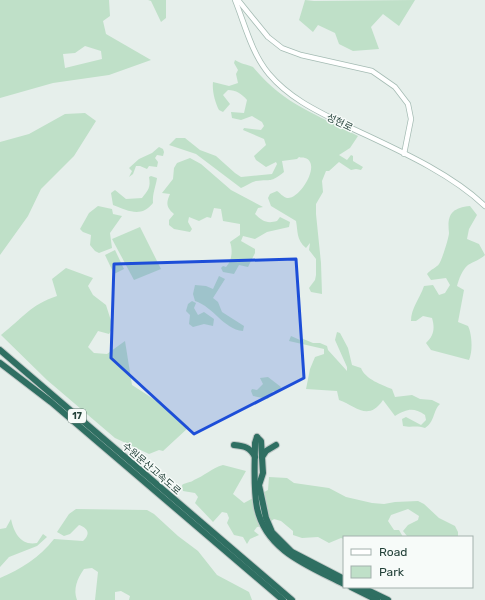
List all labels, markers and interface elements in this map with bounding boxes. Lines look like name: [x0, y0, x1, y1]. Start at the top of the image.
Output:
street label: 성현로: [325, 111, 355, 134]
road number: 17: [68, 409, 86, 423]
street label: 수원문산고속도로: [120, 440, 183, 497]
legend: [343, 536, 473, 588]
text: Road: [379, 545, 407, 559]
text: Park: [379, 565, 405, 579]

